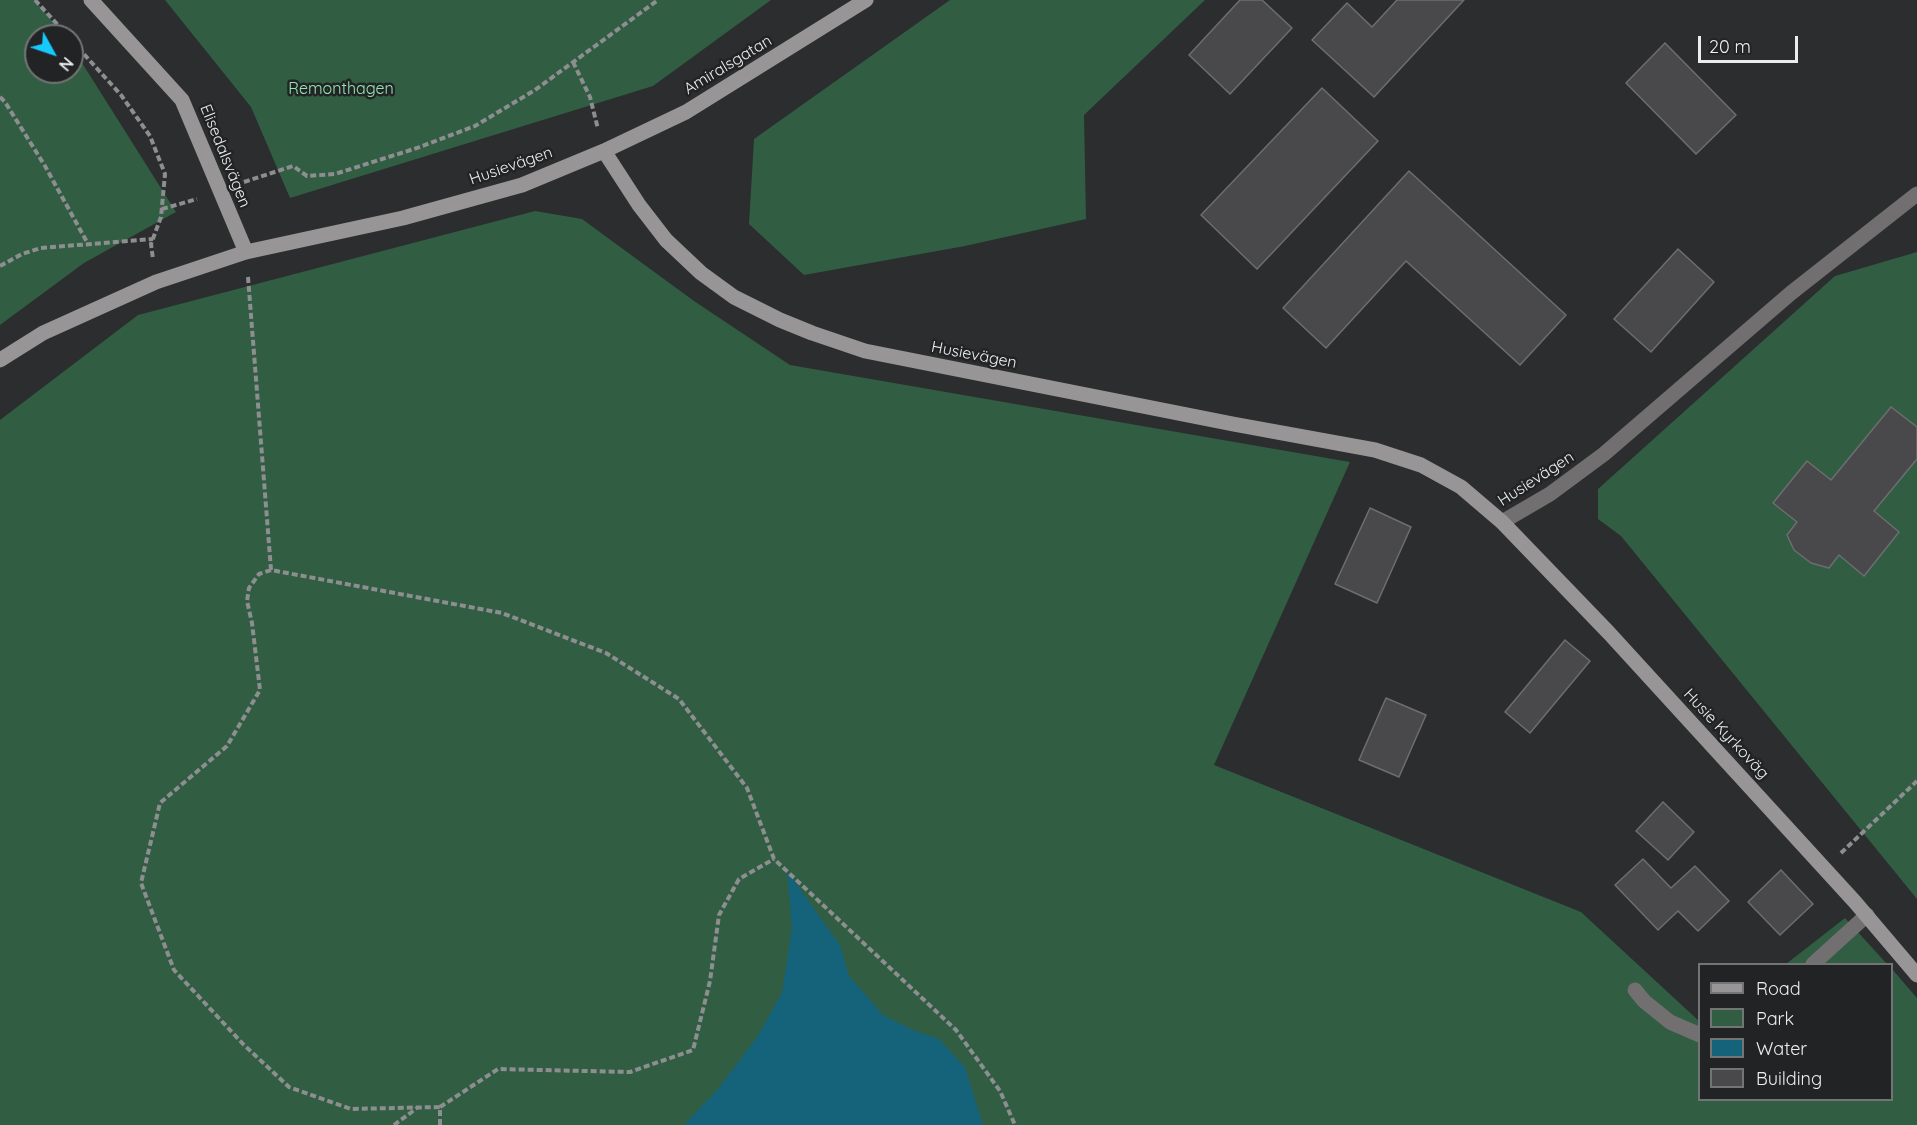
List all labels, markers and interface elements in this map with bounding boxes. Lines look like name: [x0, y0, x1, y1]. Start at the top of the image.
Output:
north arrow: [24, 24, 84, 84]
scale bar: [1701, 24, 1802, 62]
street label: Amiralsgatan: [681, 31, 775, 99]
text: 20 m: [1709, 35, 1751, 58]
text: N: [55, 53, 78, 75]
park label: Remonthagen: [288, 79, 394, 99]
street label: Elisedalsvägen: [196, 102, 254, 210]
street label: Husievägen: [467, 143, 555, 189]
street label: Husievägen: [930, 337, 1018, 373]
street label: Husievägen: [1494, 447, 1578, 511]
street label: Husie Kyrkoväg: [1679, 685, 1773, 783]
legend: [1698, 963, 1893, 1101]
text: Road: [1756, 977, 1801, 1000]
text: Park: [1756, 1007, 1794, 1030]
text: Water: [1756, 1037, 1807, 1060]
text: Building: [1756, 1067, 1822, 1090]

